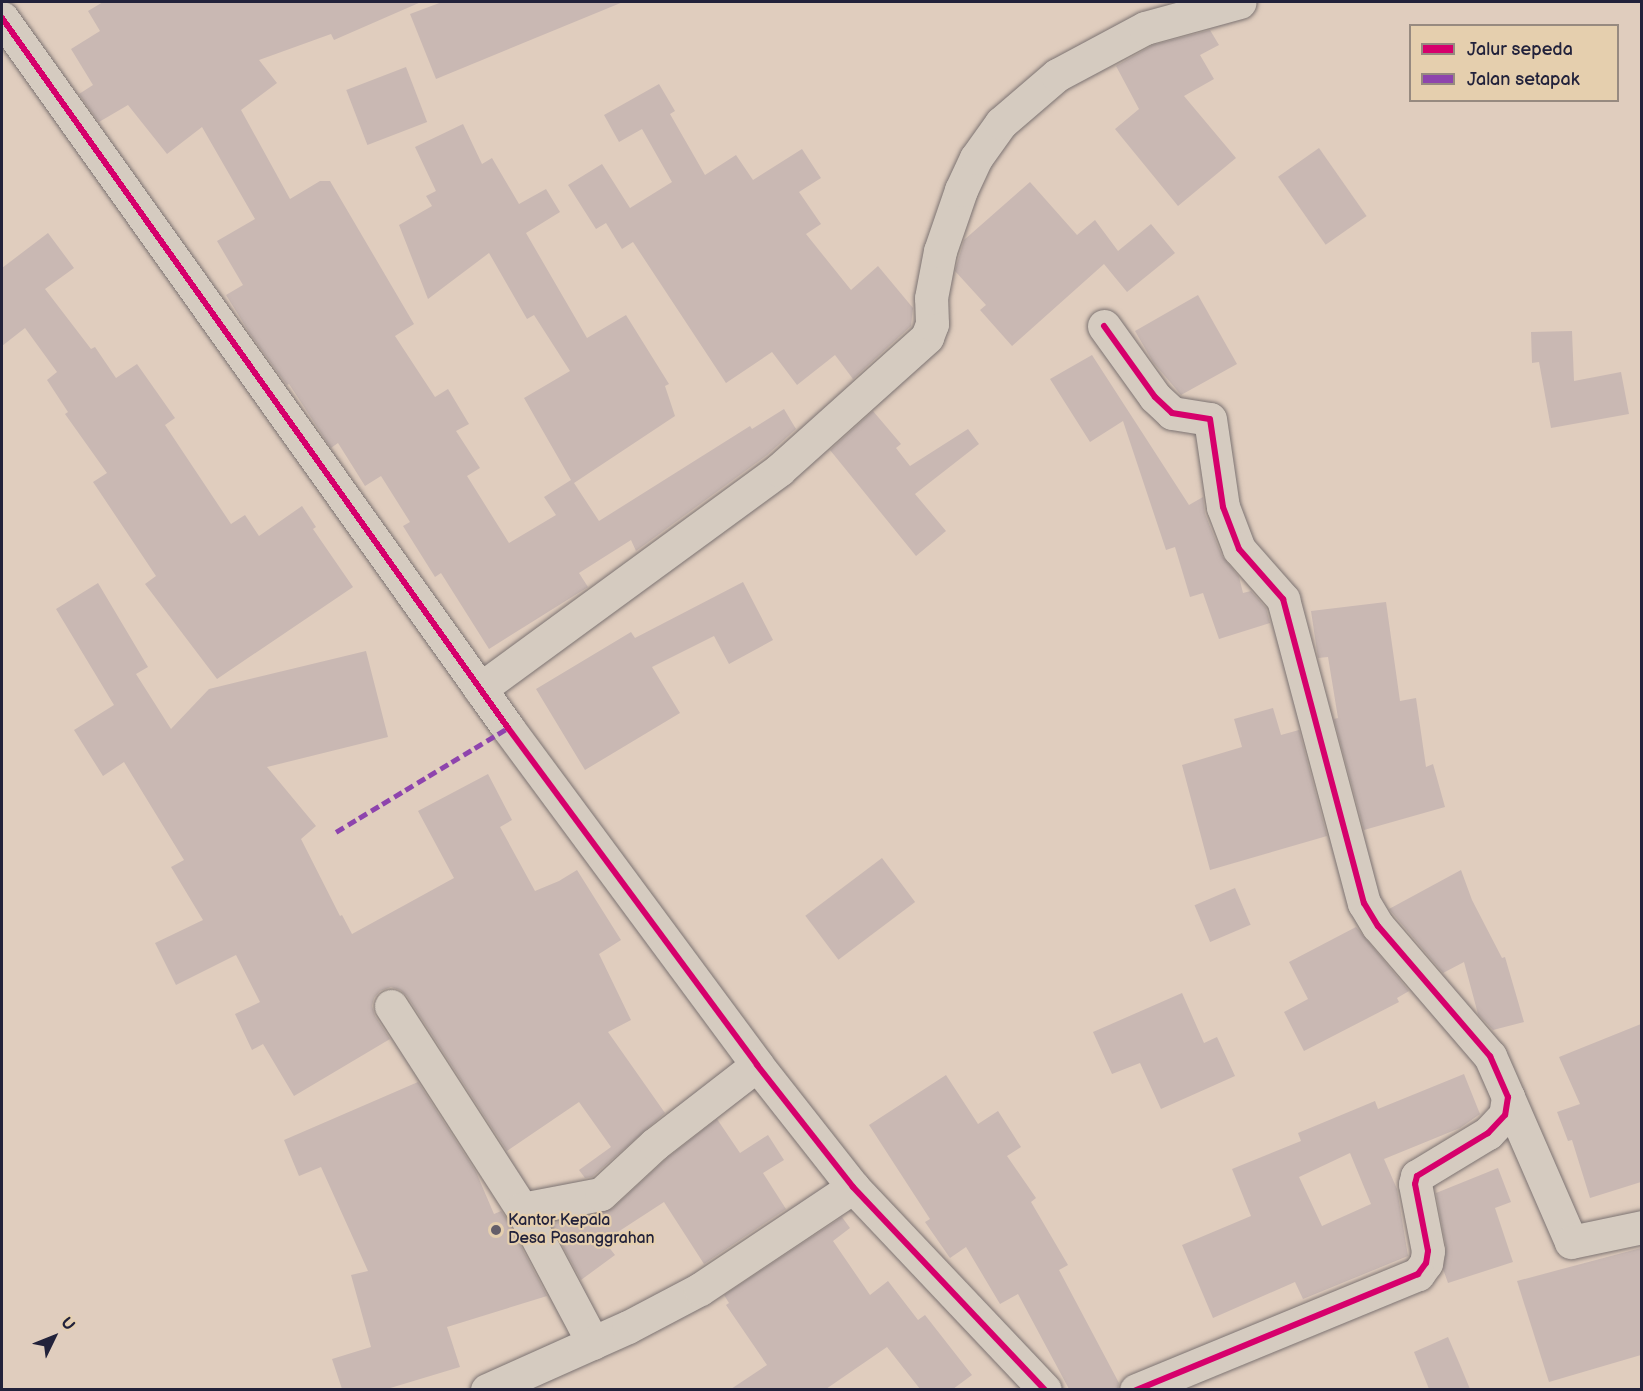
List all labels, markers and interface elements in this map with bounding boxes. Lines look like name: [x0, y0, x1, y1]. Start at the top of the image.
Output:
legend: [1409, 24, 1619, 102]
text: Jalur sepeda: [1467, 39, 1573, 60]
text: Jalan setapak: [1467, 69, 1580, 90]
place label: Kantor Kepala Desa Pasanggrahan: [508, 1211, 655, 1249]
marker: Kantor Kepala Desa Pasanggrahan: [489, 1223, 503, 1237]
north arrow: [24, 1307, 84, 1367]
text: U: [57, 1314, 78, 1335]

